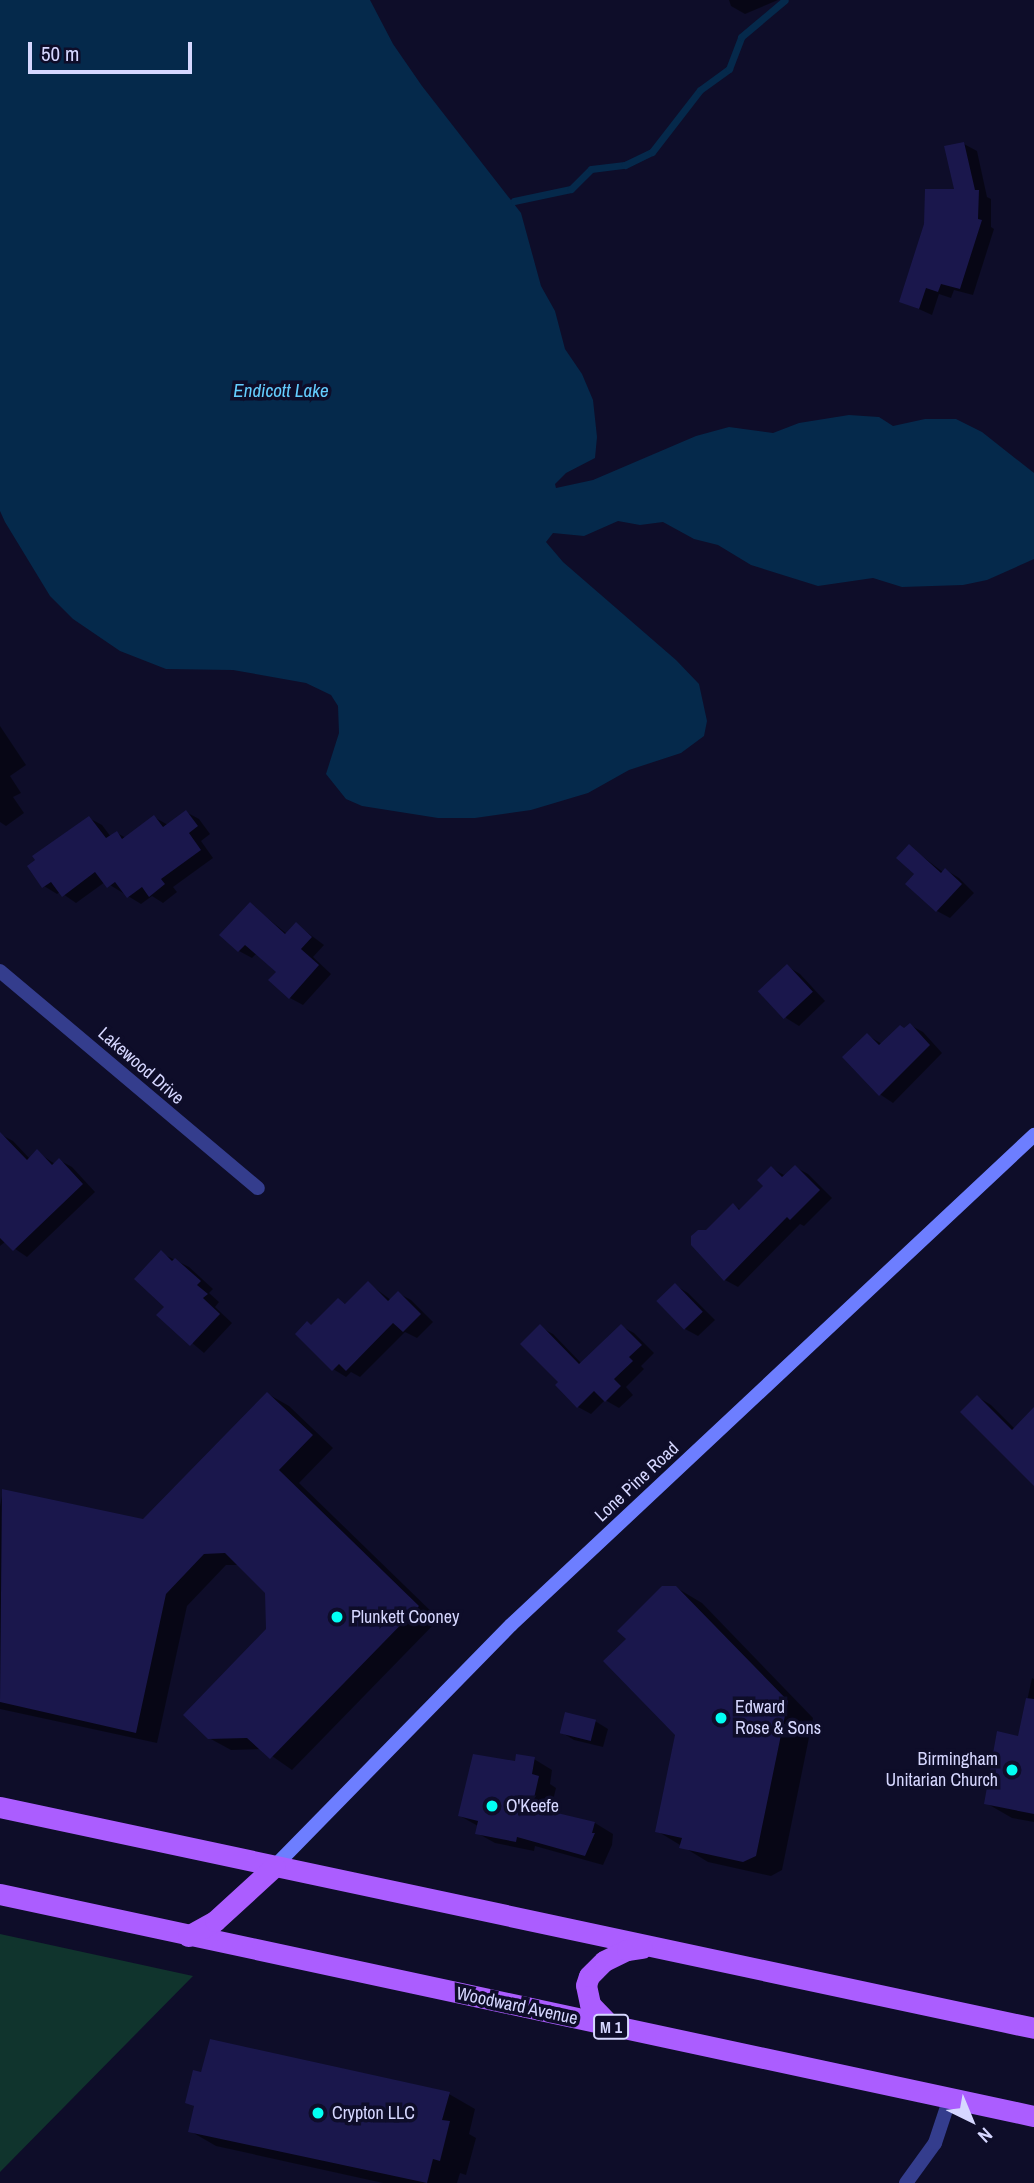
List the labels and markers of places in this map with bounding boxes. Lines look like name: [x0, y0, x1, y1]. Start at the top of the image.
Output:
place label: Plunkett Cooney: [351, 1606, 459, 1628]
marker: Plunkett Cooney: [329, 1609, 345, 1625]
place label: Edward Rose & Sons: [735, 1697, 821, 1740]
marker: Edward Rose & Sons: [713, 1710, 729, 1726]
place label: Birmingham Unitarian Church: [886, 1749, 998, 1792]
marker: Birmingham Unitarian Church: [1004, 1762, 1020, 1778]
place label: O'Keefe: [506, 1795, 559, 1817]
marker: O'Keefe: [484, 1798, 500, 1814]
place label: Crypton LLC: [332, 2102, 415, 2124]
marker: Crypton LLC: [310, 2105, 326, 2121]

